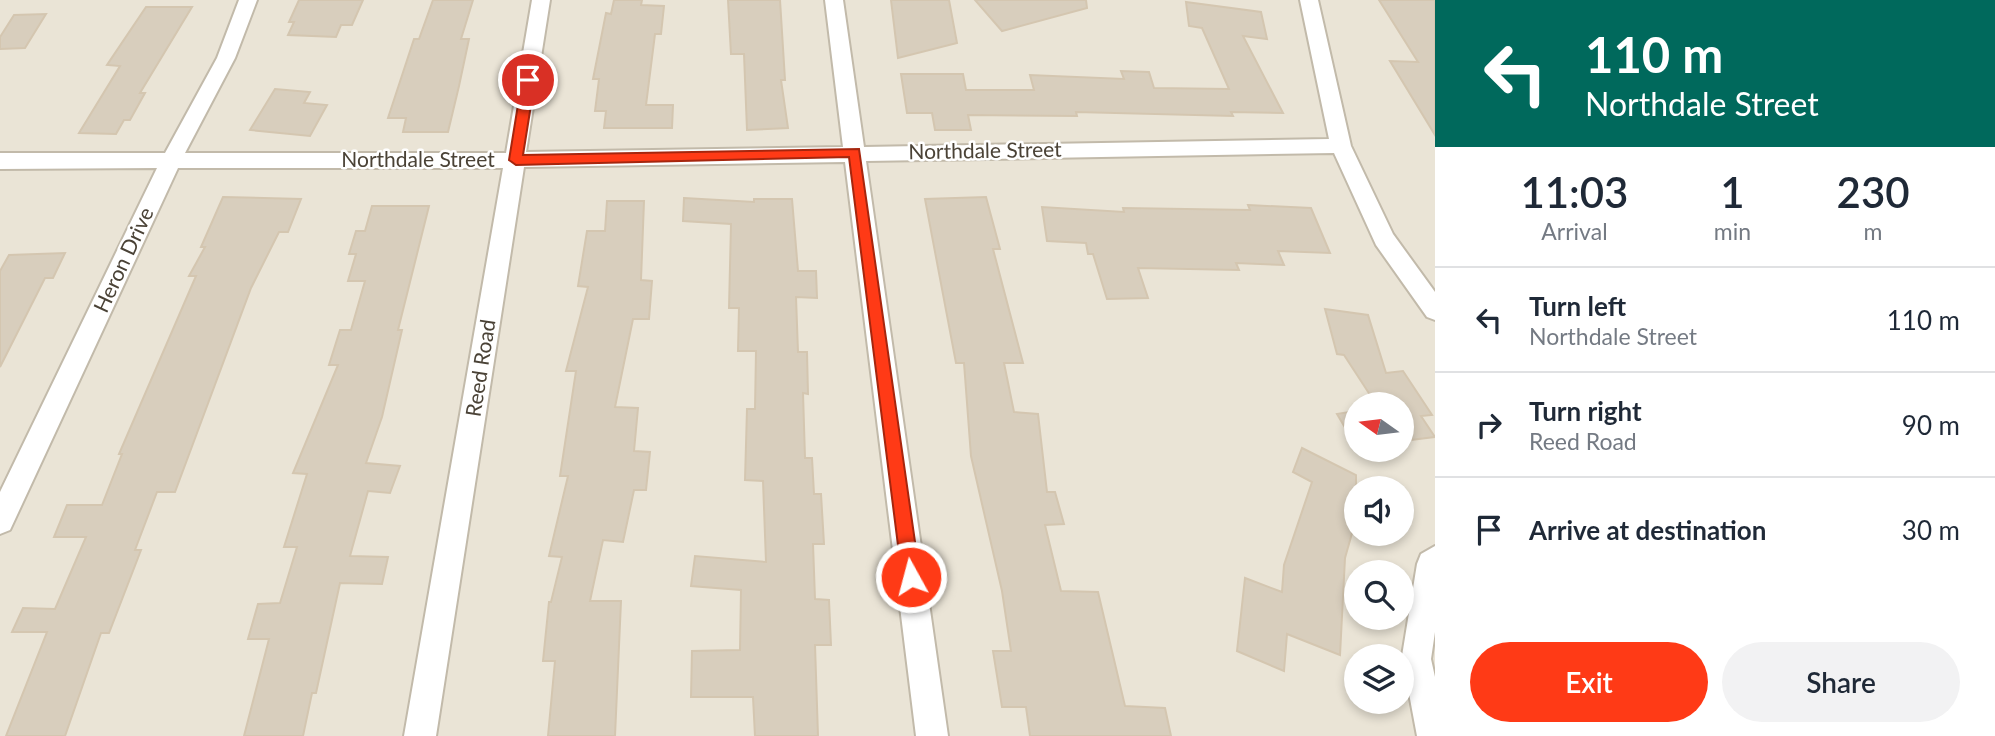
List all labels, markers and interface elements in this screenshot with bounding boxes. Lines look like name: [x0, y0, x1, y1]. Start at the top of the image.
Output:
text: 110 m: [1585, 25, 1723, 83]
icon: left: [1470, 28, 1561, 119]
pin: [498, 50, 558, 110]
icon: arrive: [509, 61, 547, 99]
text: Northdale Street: [1585, 84, 1819, 123]
street label: Northdale Street: [908, 136, 1062, 163]
street label: Northdale Street: [341, 146, 495, 171]
text: 11:03: [1520, 167, 1628, 217]
text: 1: [1720, 167, 1745, 217]
text: 230: [1837, 167, 1910, 217]
street label: Heron Drive: [87, 203, 158, 316]
text: Arrival: [1541, 217, 1608, 245]
text: min: [1714, 217, 1751, 245]
text: m: [1864, 217, 1883, 245]
text: Turn left: [1529, 290, 1626, 322]
icon: left: [1470, 301, 1508, 339]
text: 110 m: [1887, 304, 1960, 336]
street label: Reed Road: [459, 317, 500, 418]
text: Northdale Street: [1529, 322, 1697, 350]
north arrow: [1344, 392, 1414, 462]
map controls: [1344, 392, 1414, 714]
text: Turn right: [1529, 395, 1642, 427]
icon: right: [1470, 406, 1508, 444]
text: 90 m: [1902, 409, 1960, 441]
text: Reed Road: [1529, 427, 1637, 455]
button: sound: [1344, 476, 1414, 546]
icon: arrive: [1470, 511, 1508, 549]
text: Arrive at destination: [1529, 514, 1766, 546]
text: 30 m: [1902, 514, 1960, 546]
position arrow: [874, 540, 948, 614]
button: search: [1344, 560, 1414, 630]
button: Exit: [1470, 642, 1708, 722]
button: Share: [1722, 642, 1960, 722]
button: layers: [1344, 644, 1414, 714]

